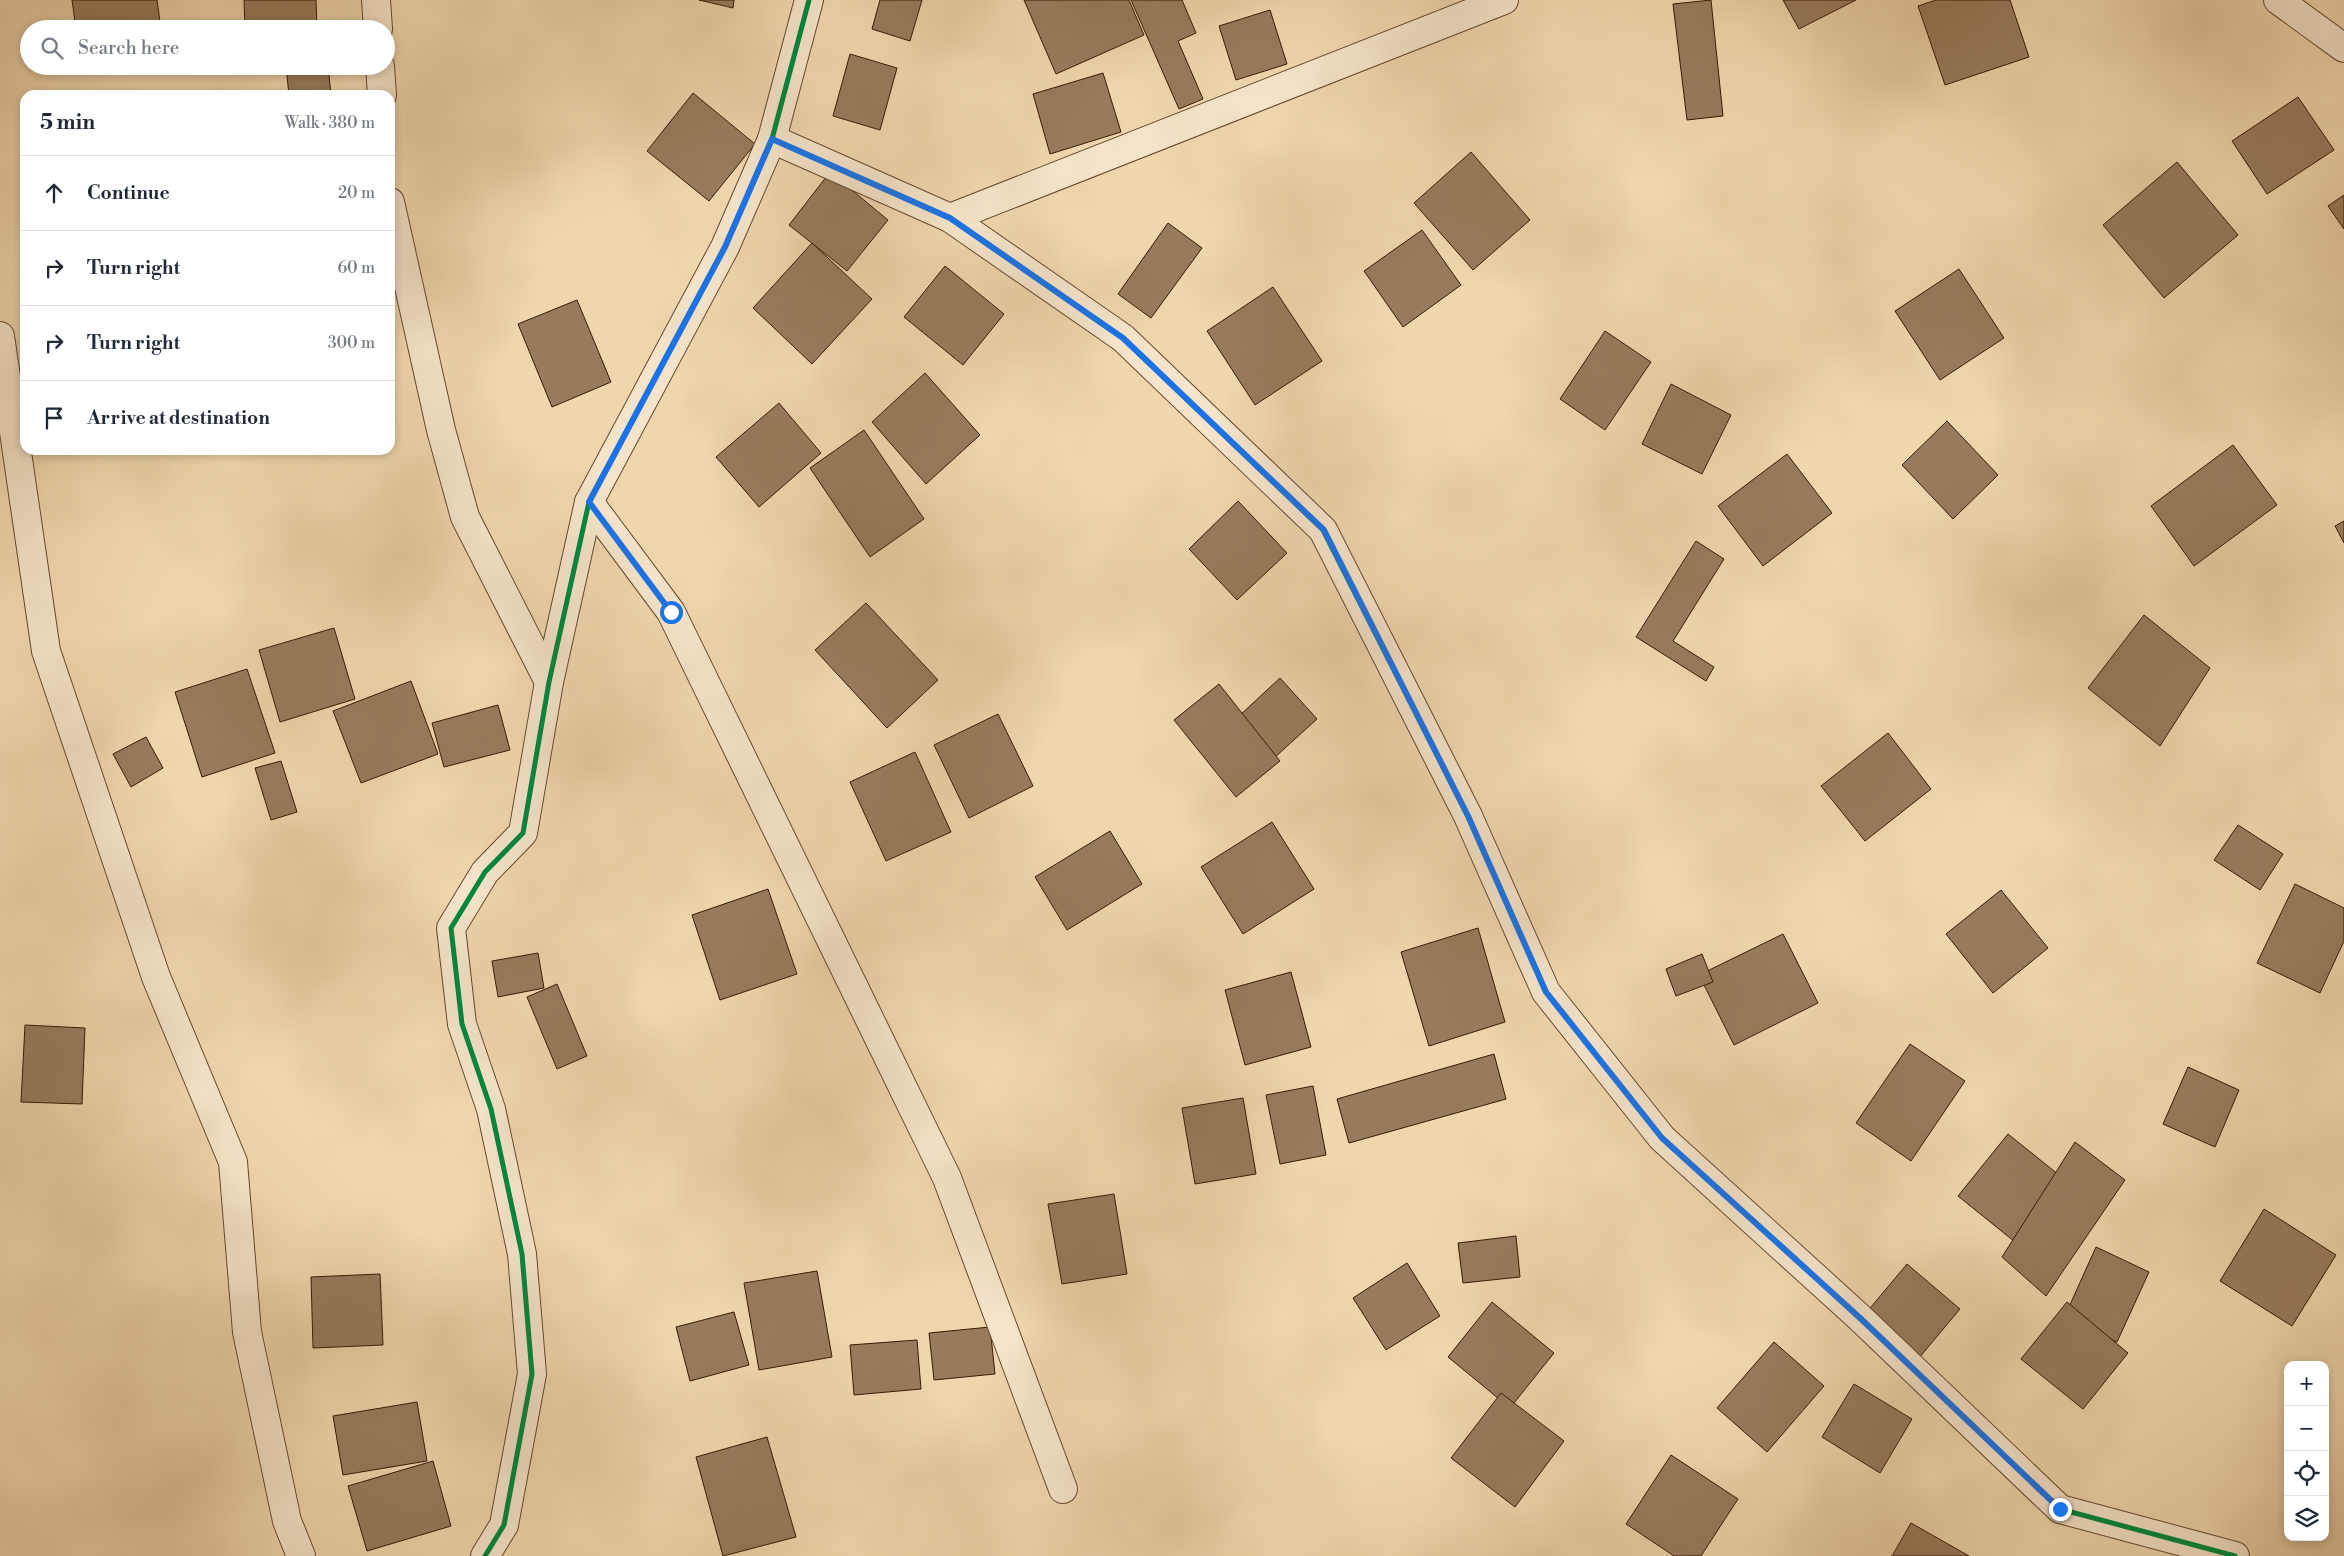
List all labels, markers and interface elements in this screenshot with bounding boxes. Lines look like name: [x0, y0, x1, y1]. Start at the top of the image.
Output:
search box: [20, 20, 395, 75]
icon: search: [38, 34, 66, 62]
text: Search here: [78, 36, 179, 60]
text: 5 min: [40, 110, 95, 136]
text: Walk · 380 m: [285, 113, 375, 133]
icon: ahead: [40, 179, 68, 207]
text: Continue: [87, 181, 170, 205]
text: 20 m: [338, 183, 375, 203]
icon: right: [40, 254, 68, 282]
text: Turn right: [87, 256, 180, 280]
text: 60 m: [337, 258, 375, 278]
icon: right: [40, 329, 68, 357]
text: Turn right: [87, 331, 180, 355]
text: 300 m: [328, 333, 375, 353]
icon: arrive: [40, 404, 68, 432]
text: Arrive at destination: [87, 406, 270, 430]
route start: [660, 601, 683, 624]
map controls: [2284, 1361, 2329, 1541]
button: +: [2284, 1361, 2329, 1406]
button: −: [2284, 1406, 2329, 1451]
button: locate: [2284, 1451, 2329, 1496]
button: layers: [2284, 1496, 2329, 1541]
route end: [2049, 1498, 2072, 1521]

